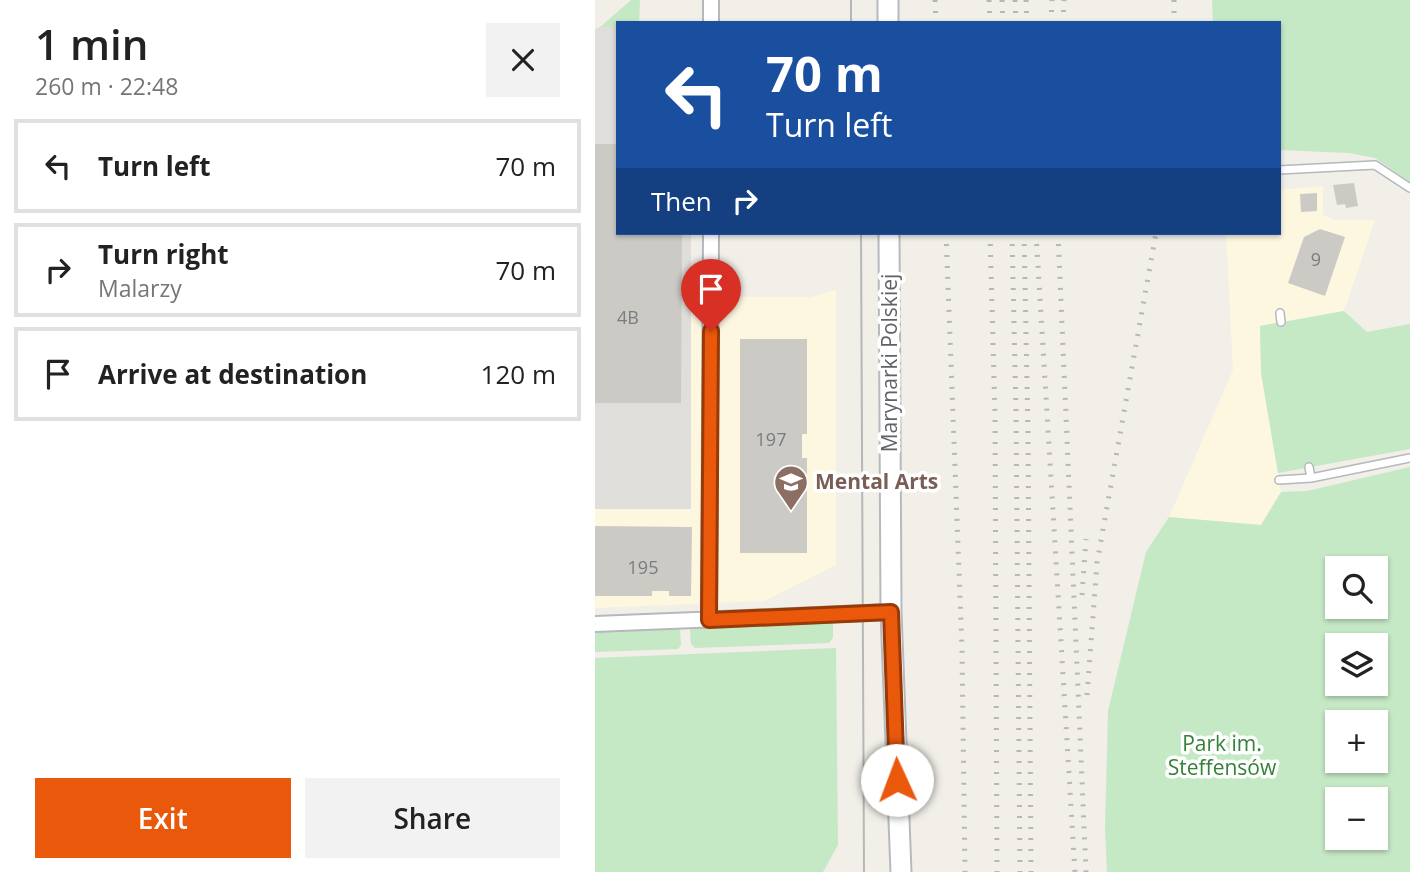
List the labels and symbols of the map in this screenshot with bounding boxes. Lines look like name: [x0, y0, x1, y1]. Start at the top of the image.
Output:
house number: 9: [1311, 247, 1321, 271]
pin: [681, 259, 741, 331]
street label: Marynarki Polskiej: [875, 274, 903, 452]
house number: 4B: [617, 305, 639, 329]
house number: 197: [756, 427, 786, 451]
school or university icon: Mental Arts: [772, 463, 810, 512]
place label: Mental Arts: [815, 467, 938, 495]
house number: 195: [628, 555, 658, 579]
park label: Park im. Steffensów: [1168, 729, 1277, 781]
position arrow: [860, 743, 934, 817]

